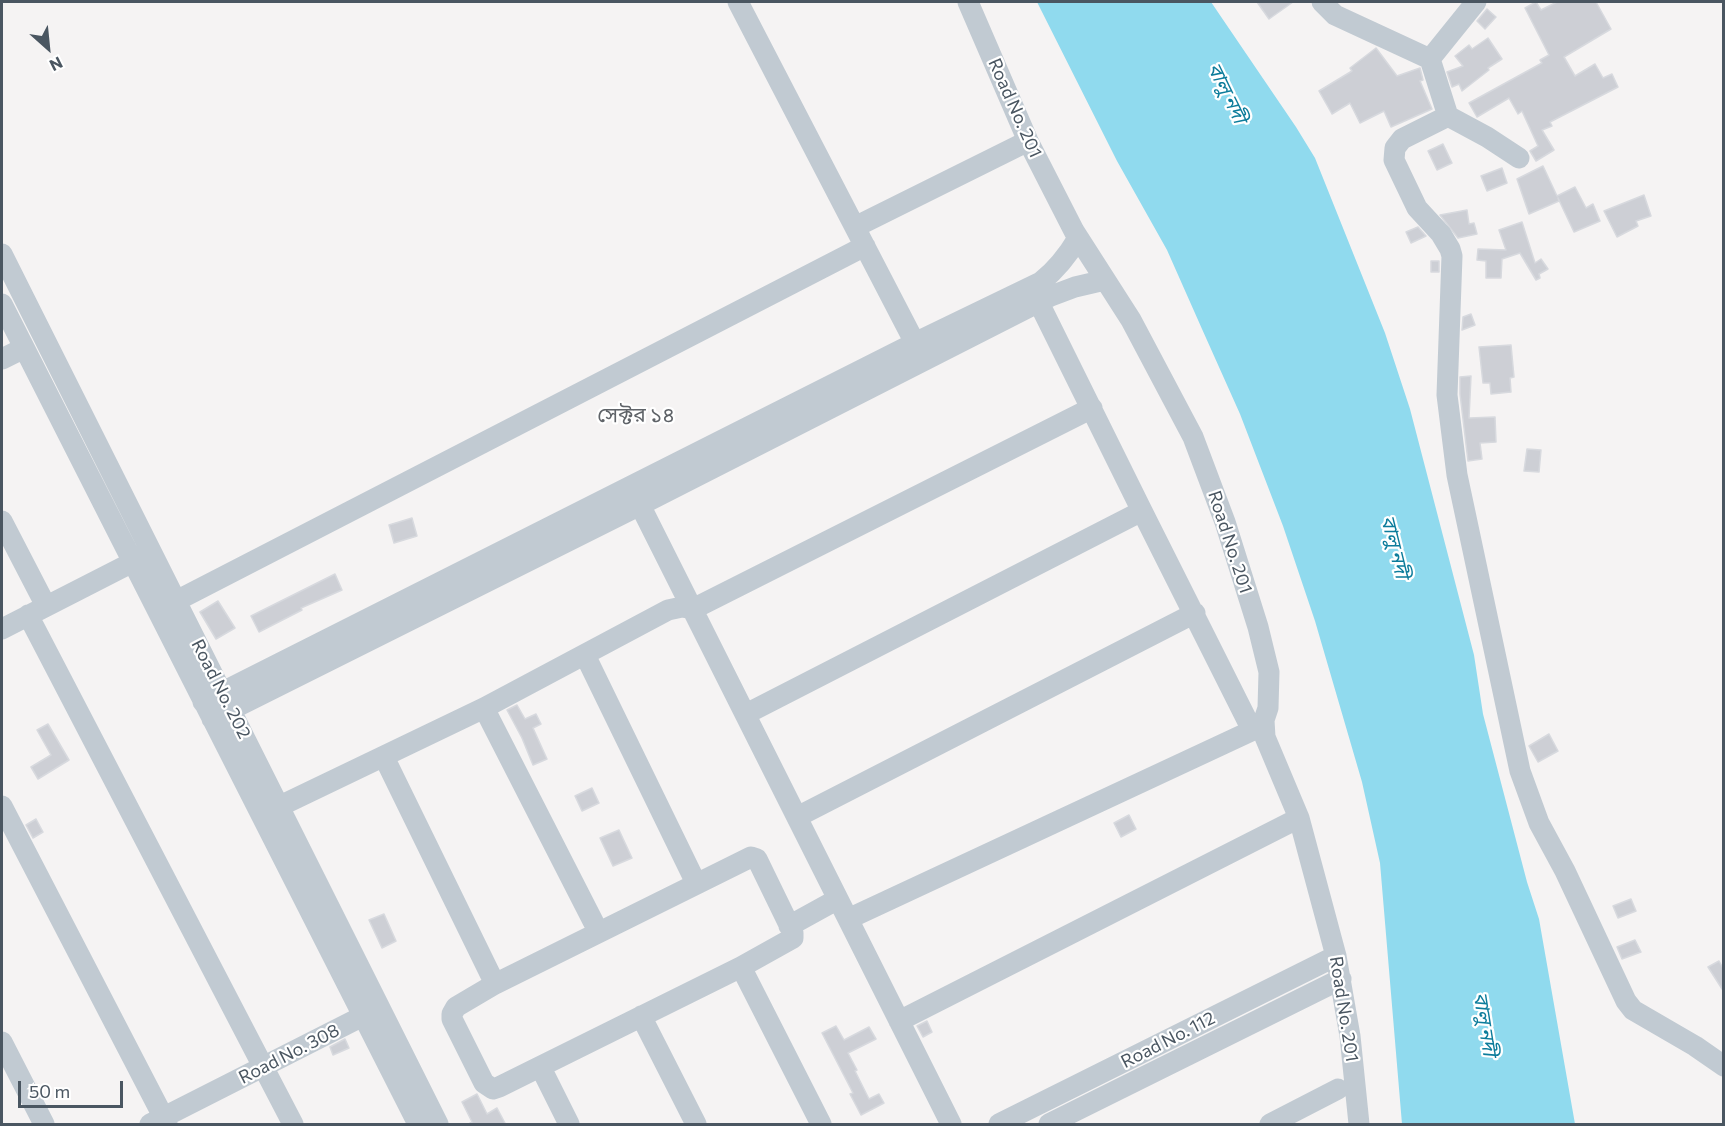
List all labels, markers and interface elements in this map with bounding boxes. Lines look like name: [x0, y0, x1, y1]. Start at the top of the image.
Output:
north arrow: [18, 18, 78, 78]
text: N: [47, 53, 66, 76]
street label: Road No. 201: [983, 55, 1047, 161]
water label: বালু নদী: [1202, 59, 1252, 127]
district label: সেক্টর ১৪: [597, 402, 675, 428]
street label: Road No. 201: [1203, 488, 1257, 596]
water label: বালু নদী: [1376, 513, 1414, 581]
street label: Road No. 202: [187, 636, 255, 742]
street label: Road No. 201: [1325, 955, 1363, 1063]
water label: বালু নদী: [1468, 990, 1502, 1058]
street label: Road No. 112: [1117, 1007, 1219, 1073]
street label: Road No. 308: [235, 1019, 343, 1089]
scale bar: [21, 1069, 126, 1107]
text: 50 m: [29, 1080, 70, 1102]

